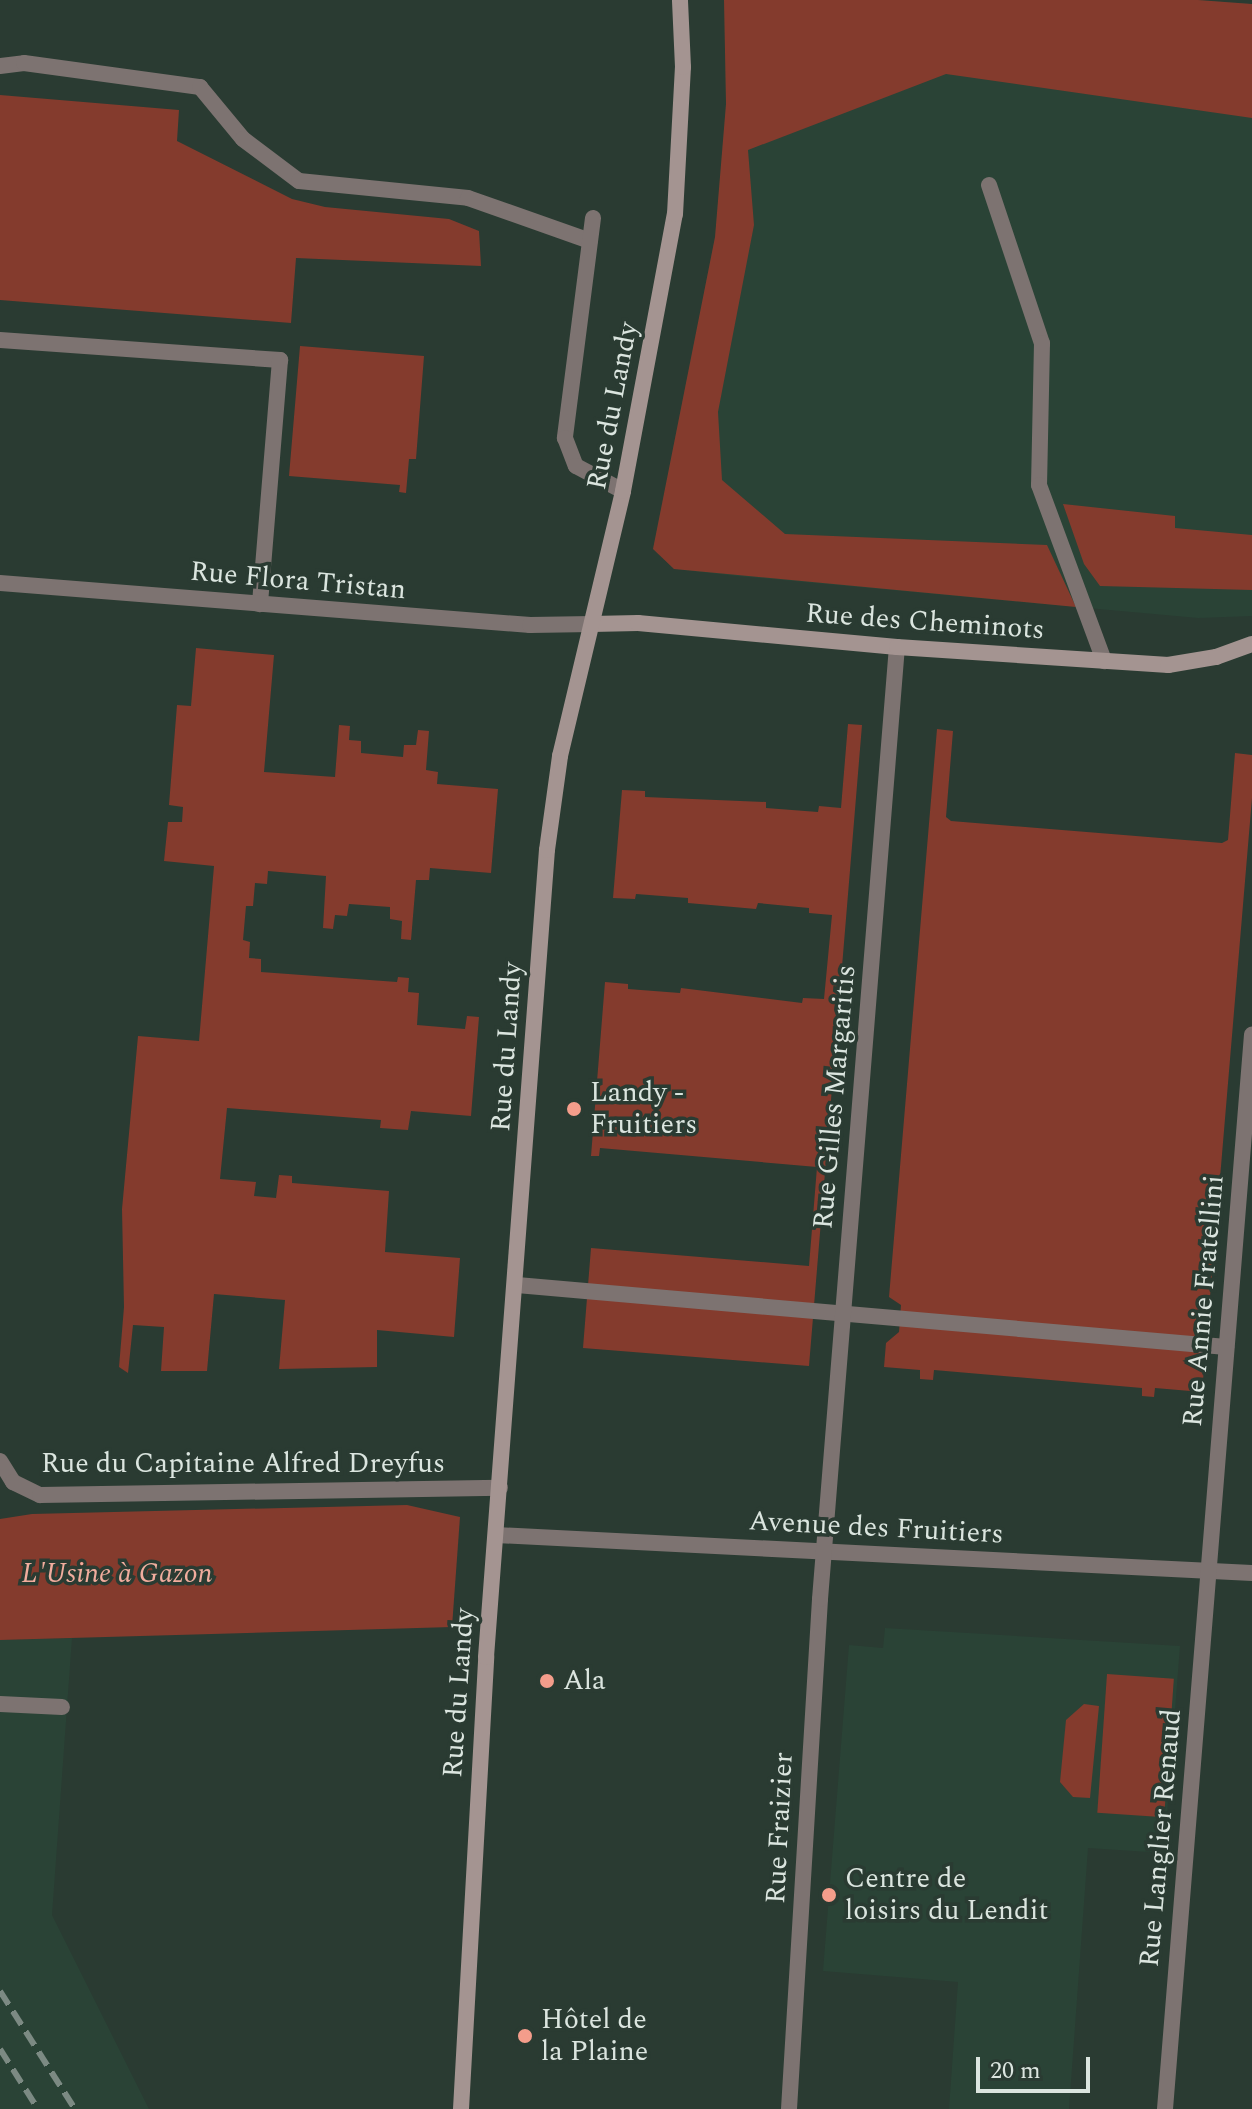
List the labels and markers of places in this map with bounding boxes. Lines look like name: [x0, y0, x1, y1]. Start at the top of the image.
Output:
place label: Landy - Fruitiers: [590, 1076, 697, 1142]
marker: Landy - Fruitiers: [565, 1100, 583, 1118]
place label: Ala: [563, 1664, 606, 1698]
marker: Ala: [538, 1672, 556, 1690]
place label: Centre de loisirs du Lendit: [845, 1862, 1048, 1928]
marker: Centre de loisirs du Lendit: [820, 1886, 838, 1904]
place label: Hôtel de la Plaine: [541, 2003, 648, 2069]
marker: Hôtel de la Plaine: [516, 2027, 534, 2045]

